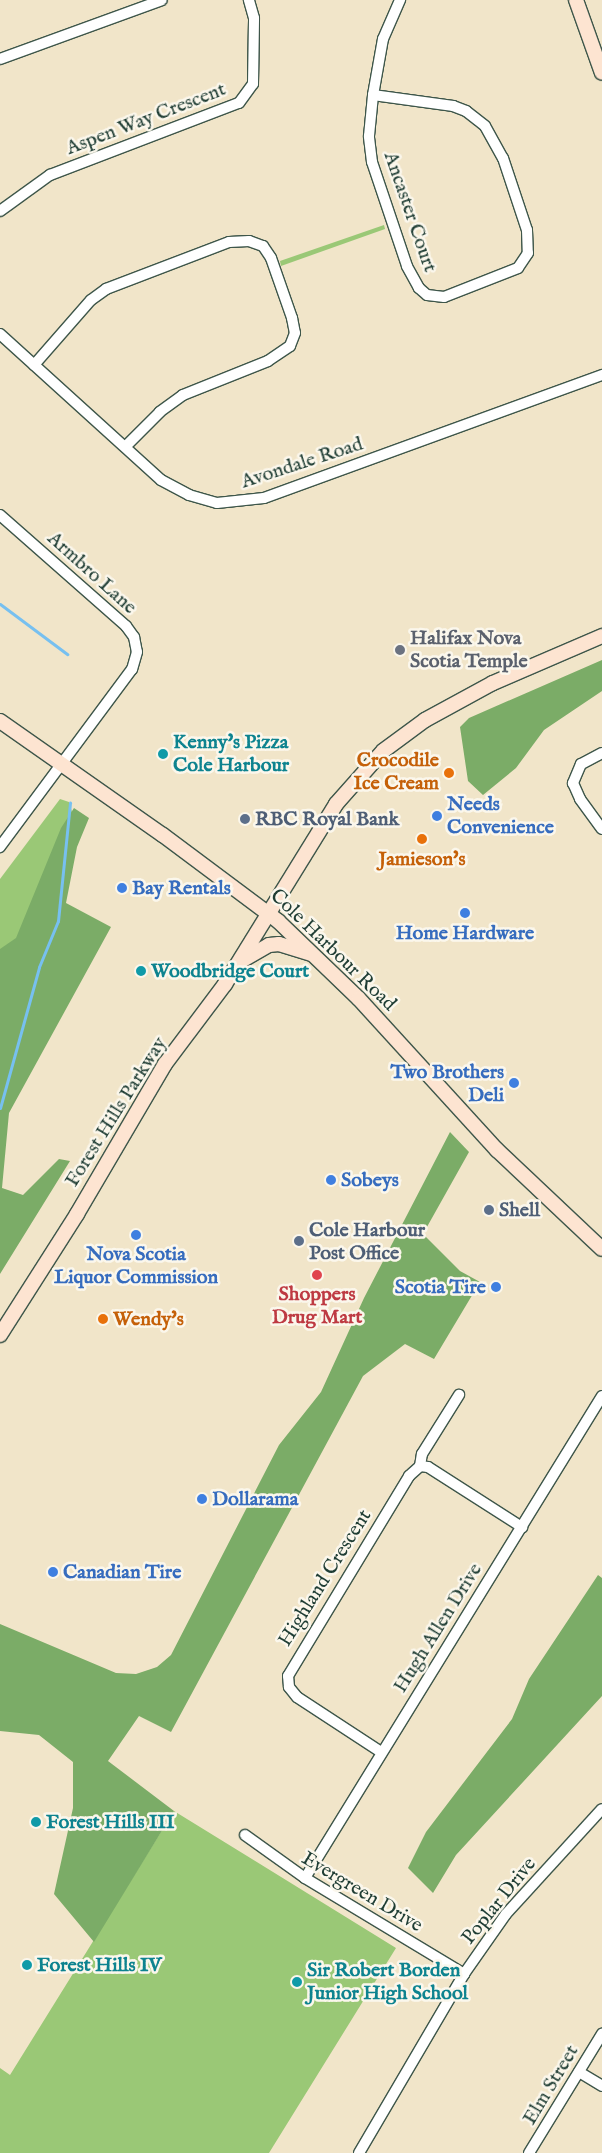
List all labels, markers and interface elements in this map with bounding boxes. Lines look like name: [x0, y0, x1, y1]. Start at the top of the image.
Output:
street label: Aspen Way Crescent: [63, 78, 229, 160]
street label: Ancaster Court: [378, 149, 442, 275]
street label: Avondale Road: [238, 432, 366, 494]
street label: Armbro Lane: [42, 527, 142, 619]
place label: Halifax Nova Scotia Temple: [410, 626, 528, 673]
marker: Halifax Nova Scotia Temple: [394, 644, 406, 656]
place label: Kenny's Pizza Cole Harbour: [173, 730, 289, 777]
marker: Kenny's Pizza Cole Harbour: [157, 748, 169, 760]
place label: Crocodile Ice Cream: [354, 749, 439, 796]
marker: Crocodile Ice Cream: [443, 767, 455, 779]
place label: Needs Convenience: [447, 792, 554, 839]
place label: RBC Royal Bank: [255, 807, 399, 831]
marker: Needs Convenience: [431, 810, 443, 822]
marker: RBC Royal Bank: [239, 813, 251, 825]
marker: Jamieson's: [416, 833, 428, 845]
place label: Jamieson's: [379, 847, 465, 871]
place label: Bay Rentals: [132, 876, 231, 900]
marker: Bay Rentals: [116, 882, 128, 894]
street label: Cole Harbour Road: [265, 884, 401, 1016]
marker: Home Hardware: [459, 907, 471, 919]
place label: Home Hardware: [396, 921, 534, 945]
place label: Woodbridge Court: [151, 959, 309, 983]
marker: Woodbridge Court: [135, 965, 147, 977]
street label: Forest Hills Parkway: [60, 1033, 172, 1191]
place label: Two Brothers Deli: [391, 1060, 504, 1107]
marker: Two Brothers Deli: [508, 1077, 520, 1089]
place label: Sobeys: [341, 1168, 399, 1192]
marker: Sobeys: [325, 1174, 337, 1186]
place label: Shell: [499, 1198, 540, 1222]
marker: Shell: [483, 1204, 495, 1216]
place label: Cole Harbour Post Office: [309, 1218, 425, 1265]
marker: Nova Scotia Liquor Commission: [130, 1229, 142, 1241]
marker: Cole Harbour Post Office: [293, 1235, 305, 1247]
place label: Nova Scotia Liquor Commission: [54, 1243, 218, 1290]
marker: Shoppers Drug Mart: [311, 1269, 323, 1281]
place label: Scotia Tire: [395, 1275, 486, 1299]
marker: Scotia Tire: [490, 1281, 502, 1293]
place label: Shoppers Drug Mart: [272, 1283, 362, 1330]
place label: Wendy's: [113, 1307, 184, 1331]
marker: Wendy's: [97, 1313, 109, 1325]
place label: Dollarama: [212, 1487, 298, 1511]
marker: Dollarama: [196, 1493, 208, 1505]
street label: Highland Crescent: [273, 1505, 377, 1651]
street label: Hugh Allen Drive: [389, 1559, 487, 1697]
place label: Canadian Tire: [63, 1560, 181, 1584]
marker: Canadian Tire: [47, 1566, 59, 1578]
place label: Forest Hills III: [46, 1810, 175, 1834]
marker: Forest Hills III: [30, 1816, 42, 1828]
street label: Evergreen Drive: [297, 1846, 427, 1938]
street label: Poplar Drive: [457, 1853, 541, 1949]
place label: Forest Hills IV: [37, 1953, 162, 1977]
place label: Sir Robert Borden Junior High School: [307, 1958, 468, 2005]
marker: Forest Hills IV: [21, 1959, 33, 1971]
marker: Sir Robert Borden Junior High School: [291, 1976, 303, 1988]
street label: Elm Street: [518, 2041, 584, 2129]

